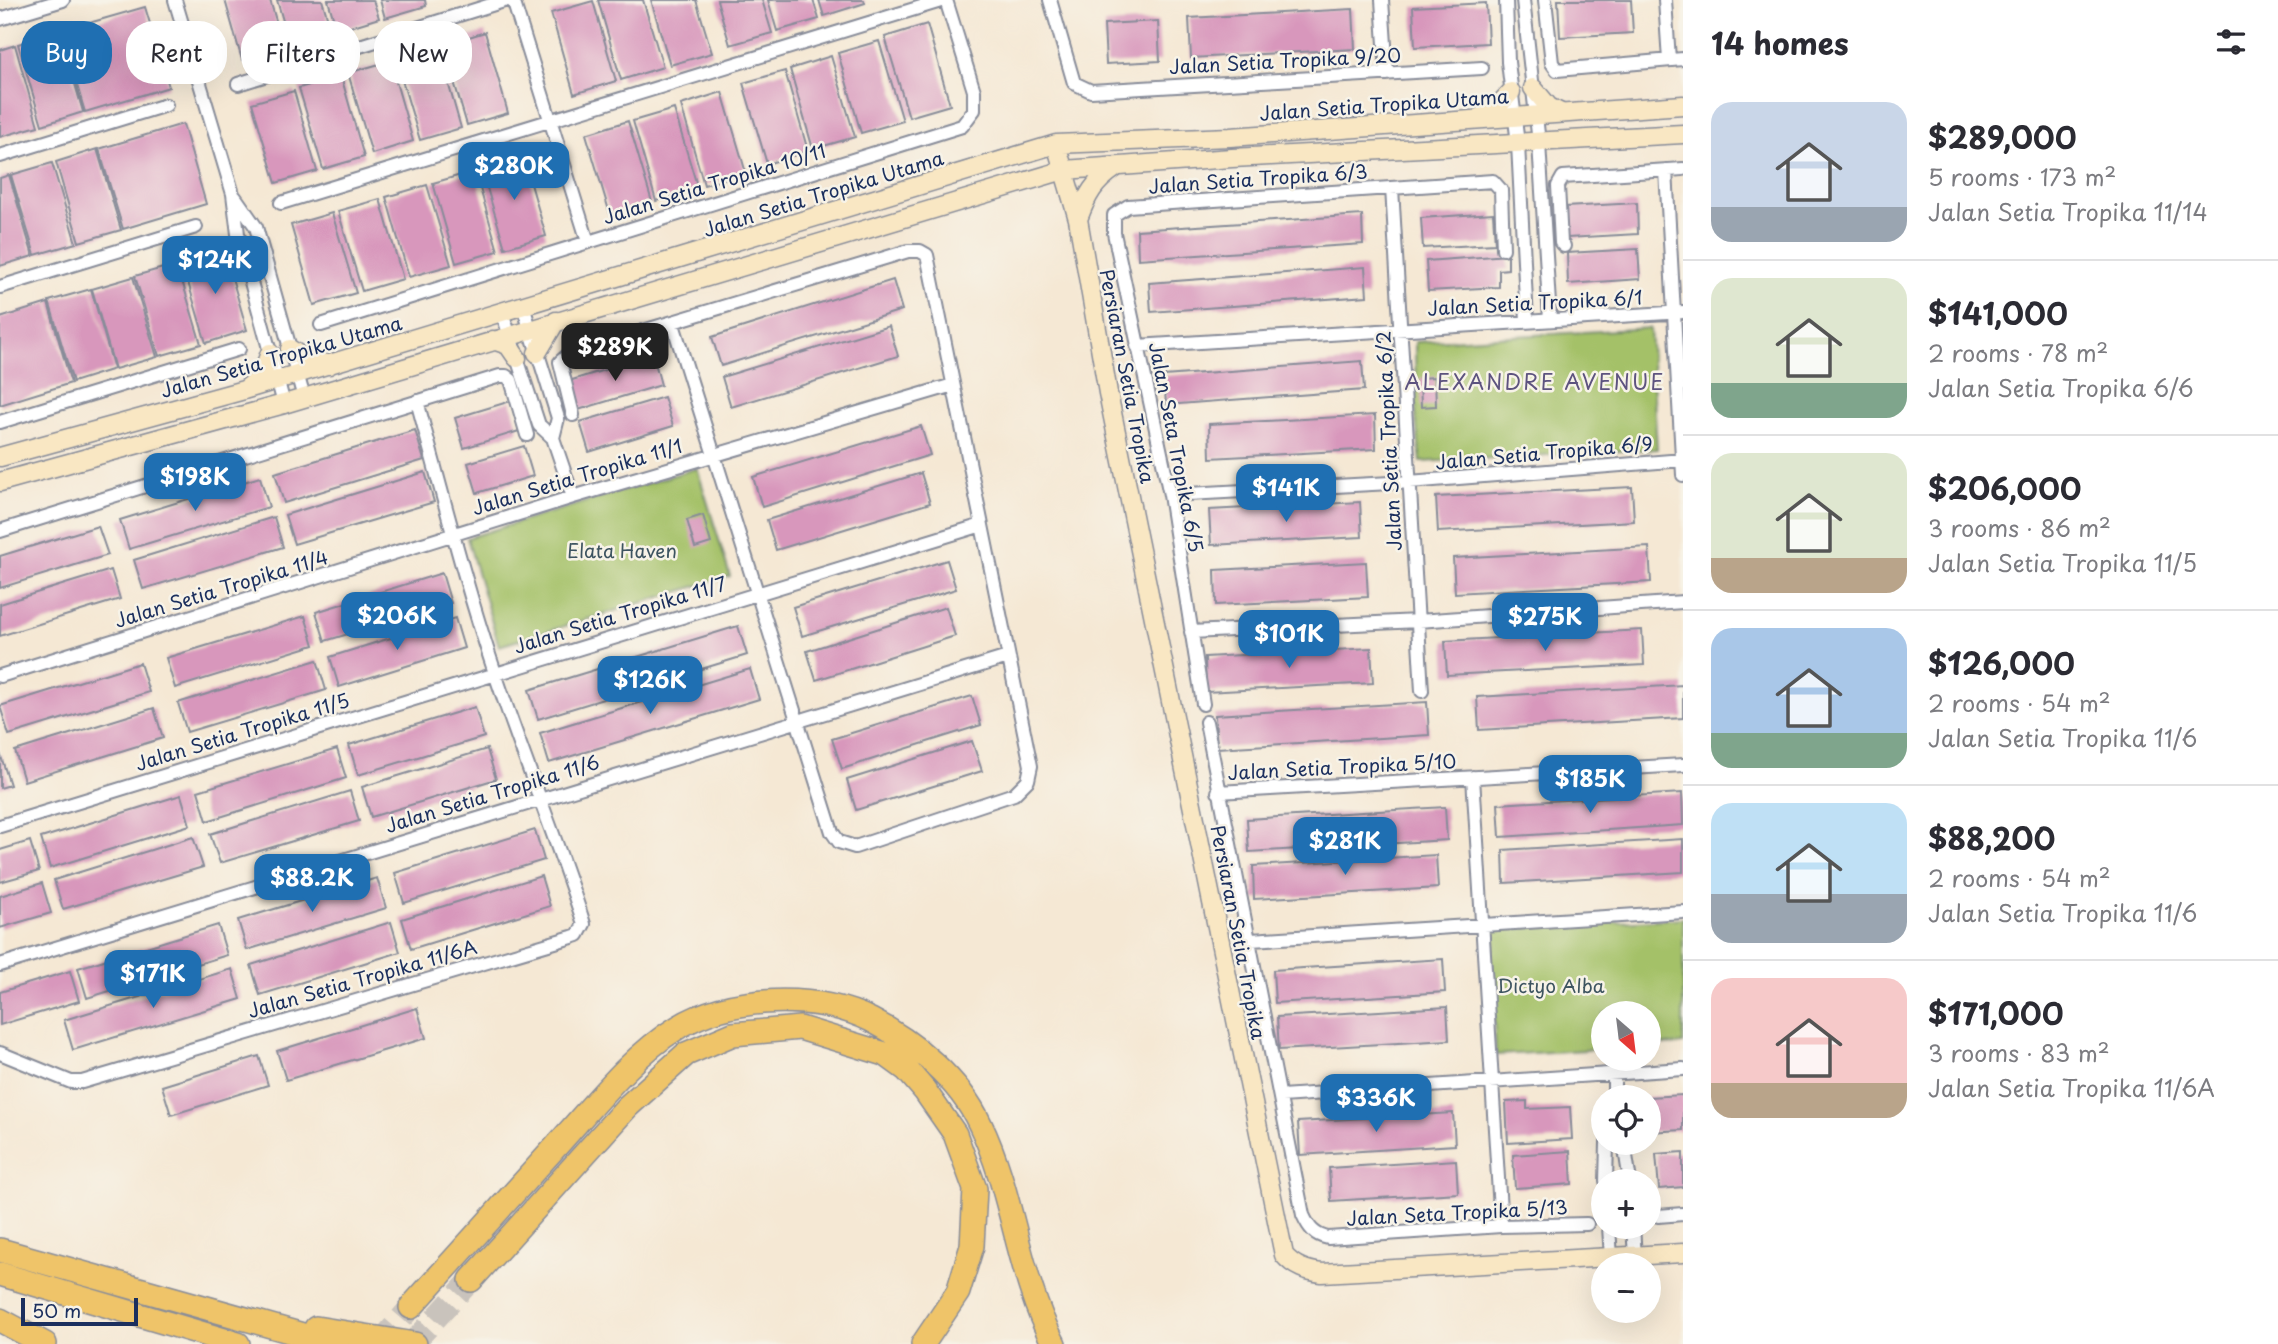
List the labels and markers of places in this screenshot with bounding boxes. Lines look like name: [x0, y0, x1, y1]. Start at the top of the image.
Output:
pin: $280K: [465, 142, 563, 202]
pin: $124K: [166, 236, 264, 296]
pin: $289K: [566, 324, 664, 383]
pin: $198K: [146, 454, 244, 513]
pin: $141K: [1237, 464, 1335, 524]
pin: $206K: [348, 592, 446, 652]
pin: $275K: [1496, 594, 1594, 653]
pin: $101K: [1240, 610, 1338, 670]
pin: $126K: [601, 656, 699, 716]
pin: $185K: [1541, 756, 1639, 815]
pin: $281K: [1296, 818, 1394, 877]
pin: $88.2K: [255, 855, 369, 914]
pin: $171K: [104, 950, 202, 1010]
pin: $336K: [1327, 1074, 1425, 1134]

